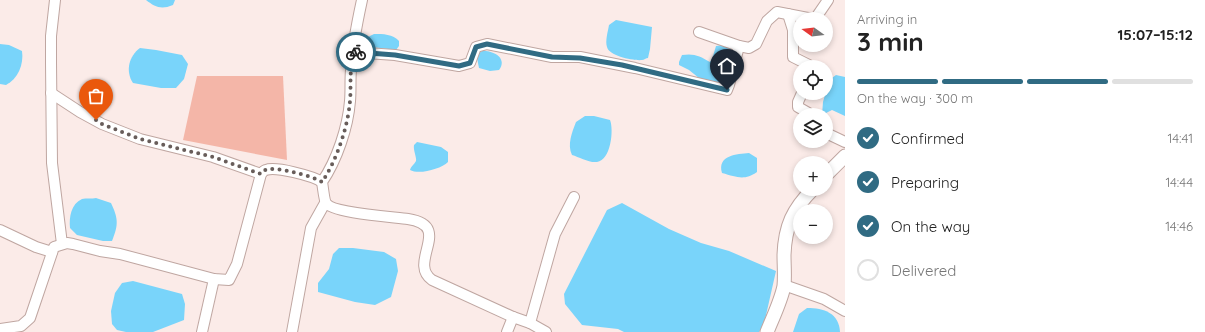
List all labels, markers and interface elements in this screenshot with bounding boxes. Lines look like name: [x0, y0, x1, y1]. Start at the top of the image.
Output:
text: Arriving in: [857, 11, 917, 27]
north arrow: [793, 12, 833, 52]
map controls: [793, 12, 833, 244]
text: 3 min: [857, 25, 924, 58]
text: 15:07–15:12: [1118, 25, 1193, 44]
courier: [336, 32, 376, 72]
icon: bike: [345, 41, 367, 63]
pin: [710, 49, 744, 90]
icon: home: [716, 55, 738, 77]
button: locate: [793, 60, 833, 100]
pin: [79, 79, 113, 120]
icon: bag: [85, 85, 107, 107]
text: On the way · 300 m: [857, 90, 973, 106]
button: layers: [793, 108, 833, 148]
icon: check: [857, 127, 879, 149]
text: Confirmed: [891, 129, 964, 148]
text: 14:41: [1168, 130, 1193, 146]
button: +: [793, 156, 833, 196]
icon: check: [857, 171, 879, 193]
text: Preparing: [891, 173, 959, 192]
text: 14:44: [1165, 174, 1193, 190]
button: −: [793, 204, 833, 244]
icon: check: [857, 215, 879, 237]
text: On the way: [891, 217, 970, 236]
text: 14:46: [1165, 218, 1193, 234]
text: Delivered: [891, 261, 956, 280]

